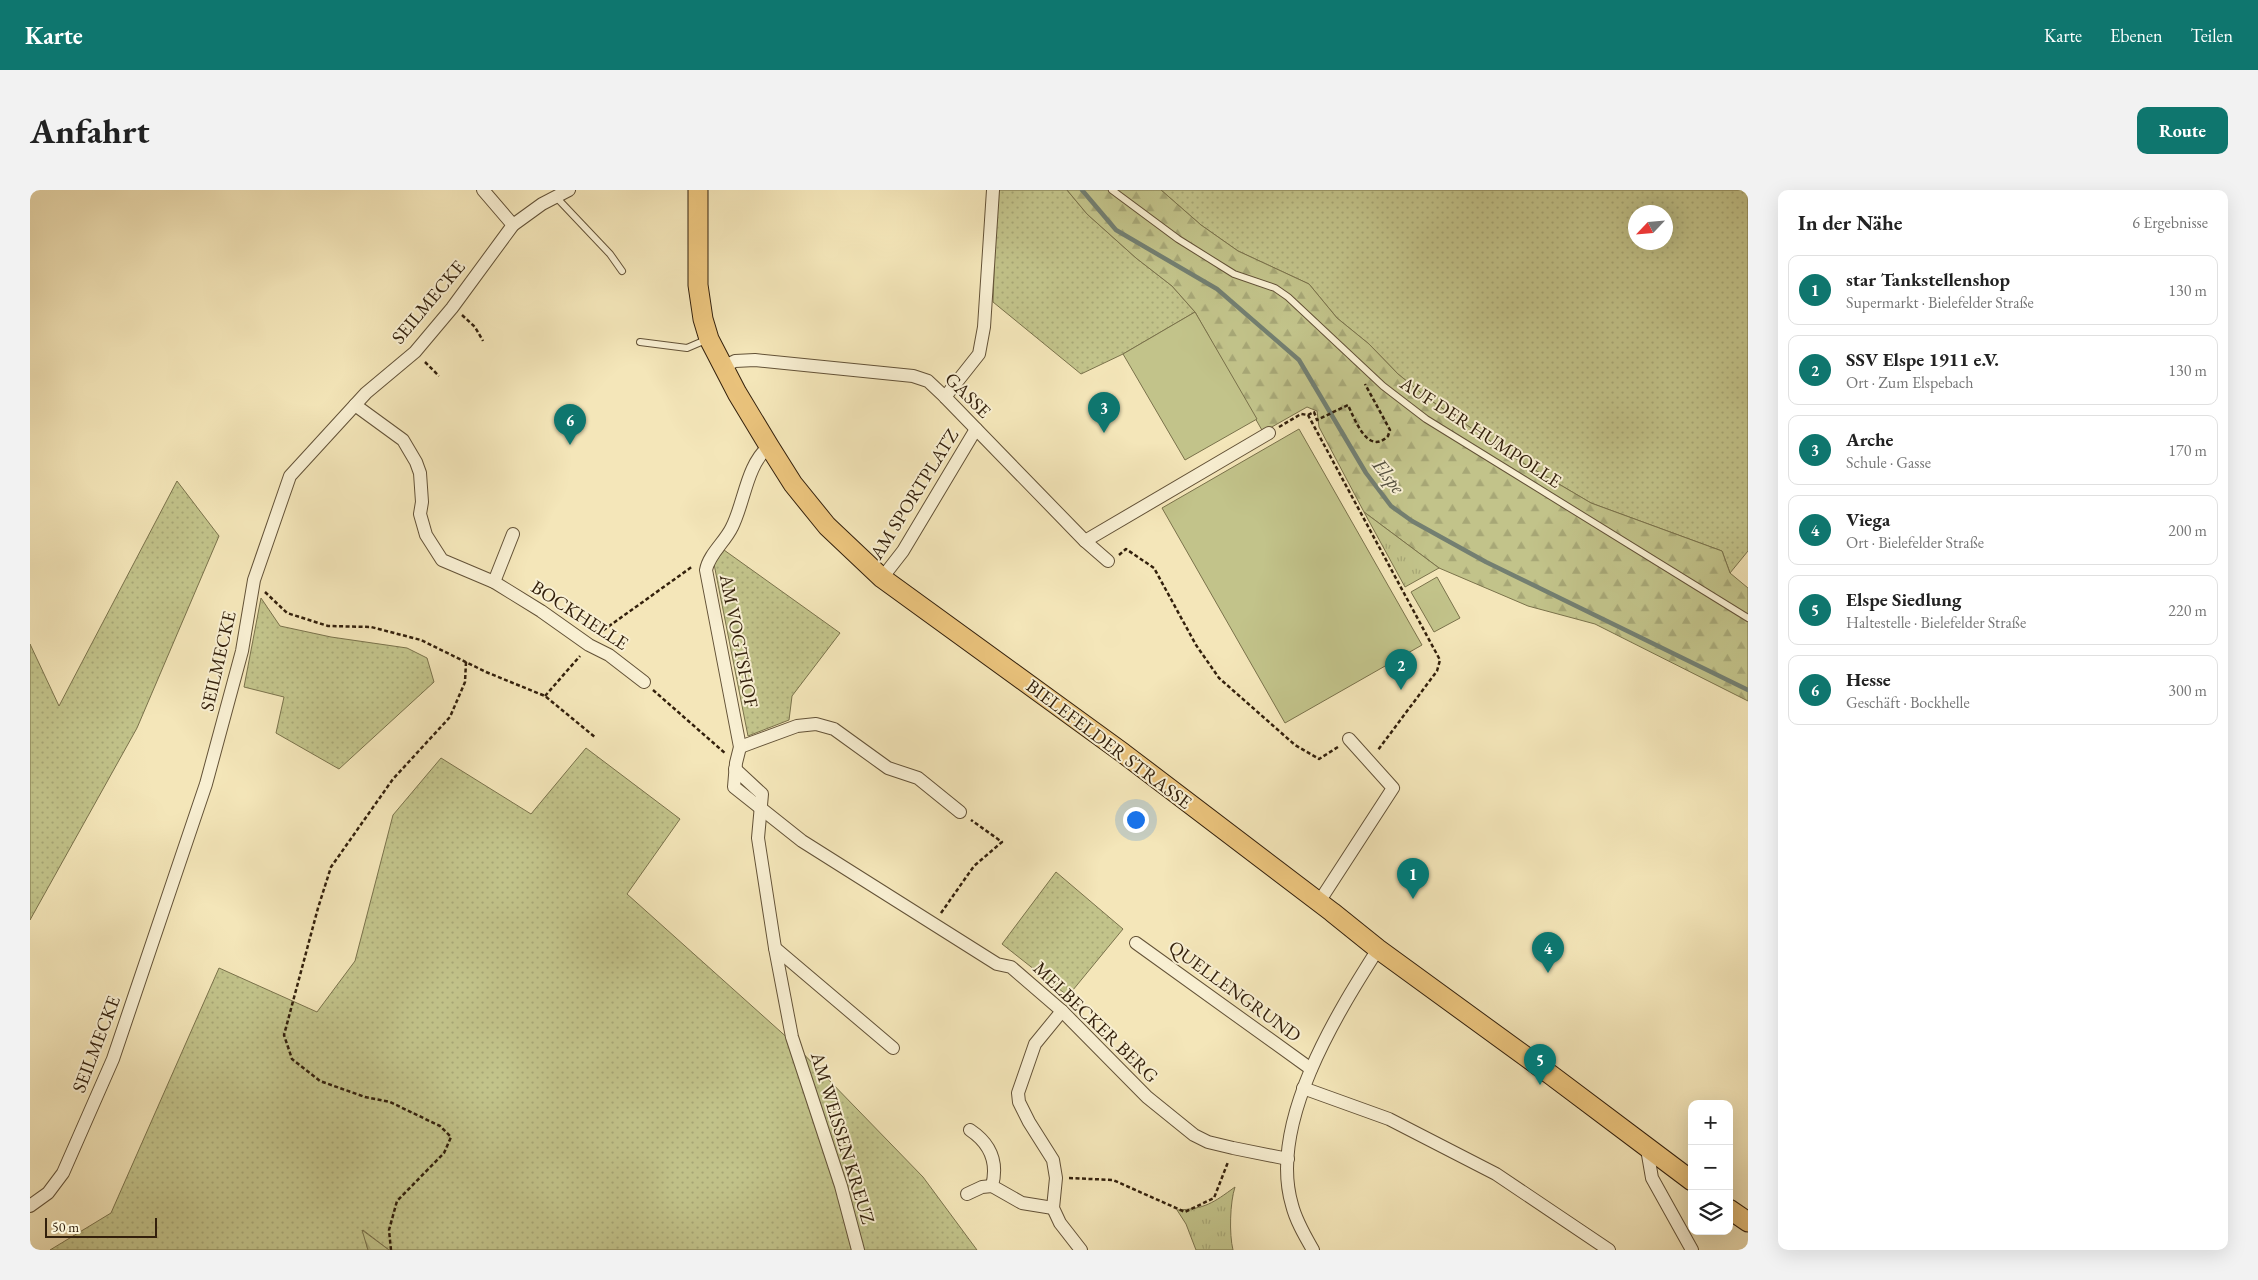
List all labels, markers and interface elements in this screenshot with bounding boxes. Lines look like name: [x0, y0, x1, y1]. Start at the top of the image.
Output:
text: Karte: [25, 20, 83, 51]
text: Karte: [2044, 24, 2082, 47]
text: Ebenen: [2110, 24, 2163, 47]
text: Teilen: [2191, 24, 2233, 47]
button: Route: [2137, 107, 2228, 154]
text: Anfahrt: [30, 108, 150, 153]
north arrow: [1628, 205, 1673, 250]
text: In der Nähe: [1798, 209, 1903, 236]
text: 6 Ergebnisse: [2132, 212, 2208, 233]
street label: SEILMECKE: [386, 255, 471, 349]
text: star Tankstellenshop: [1846, 267, 2010, 292]
text: 1: [1811, 280, 1819, 301]
text: 130 m: [2168, 280, 2207, 301]
text: Supermarkt · Bielefelder Straße: [1846, 292, 2034, 313]
text: SSV Elspe 1911 e.V.: [1846, 347, 1999, 372]
text: 2: [1811, 360, 1819, 381]
text: 130 m: [2168, 360, 2207, 381]
street label: GASSE: [940, 367, 997, 424]
street label: AUF DER HUMPOLLE: [1395, 370, 1567, 494]
text: Ort · Zum Elspebach: [1846, 372, 1974, 393]
pin: 3: [1088, 392, 1120, 433]
pin: 6: [554, 404, 586, 445]
street label: AM SPORTPLATZ: [863, 424, 964, 565]
text: Arche: [1846, 427, 1894, 452]
text: 3: [1811, 440, 1819, 461]
text: 170 m: [2168, 440, 2207, 461]
water label: Elspe: [1366, 452, 1411, 499]
text: Schule · Gasse: [1846, 452, 1931, 473]
text: Viega: [1846, 507, 1890, 532]
text: 4: [1811, 520, 1819, 541]
text: 200 m: [2168, 520, 2207, 541]
text: Ort · Bielefelder Straße: [1846, 532, 1984, 553]
street label: AM VOGTSHOF: [714, 571, 764, 710]
street label: BOCKHELLE: [527, 574, 634, 656]
text: Elspe Siedlung: [1846, 587, 1961, 612]
text: 5: [1811, 600, 1819, 621]
text: 220 m: [2168, 600, 2207, 621]
street label: SEILMECKE: [194, 608, 242, 714]
text: Haltestelle · Bielefelder Straße: [1846, 612, 2026, 633]
pin: 2: [1385, 649, 1417, 690]
text: Hesse: [1846, 667, 1891, 692]
street label: BIELEFELDER STRASSE: [1021, 673, 1197, 815]
text: 6: [1811, 680, 1819, 701]
text: 300 m: [2168, 680, 2207, 701]
text: Geschäft · Bockhelle: [1846, 692, 1970, 713]
your location: [1123, 807, 1149, 833]
pin: 1: [1397, 858, 1429, 899]
pin: 4: [1532, 932, 1564, 973]
street label: QUELLENGRUND: [1164, 934, 1306, 1048]
street label: MELBECKER BERG: [1028, 956, 1164, 1088]
street label: SEILMECKE: [66, 992, 126, 1096]
pin: 5: [1524, 1044, 1556, 1085]
street label: AM WEISSEN KREUZ: [805, 1048, 881, 1228]
map controls: [1688, 1100, 1733, 1235]
button: +: [1688, 1100, 1733, 1145]
button: −: [1688, 1145, 1733, 1190]
button: layers: [1688, 1190, 1733, 1235]
scale bar: [45, 1215, 158, 1238]
text: 50 m: [52, 1218, 79, 1236]

